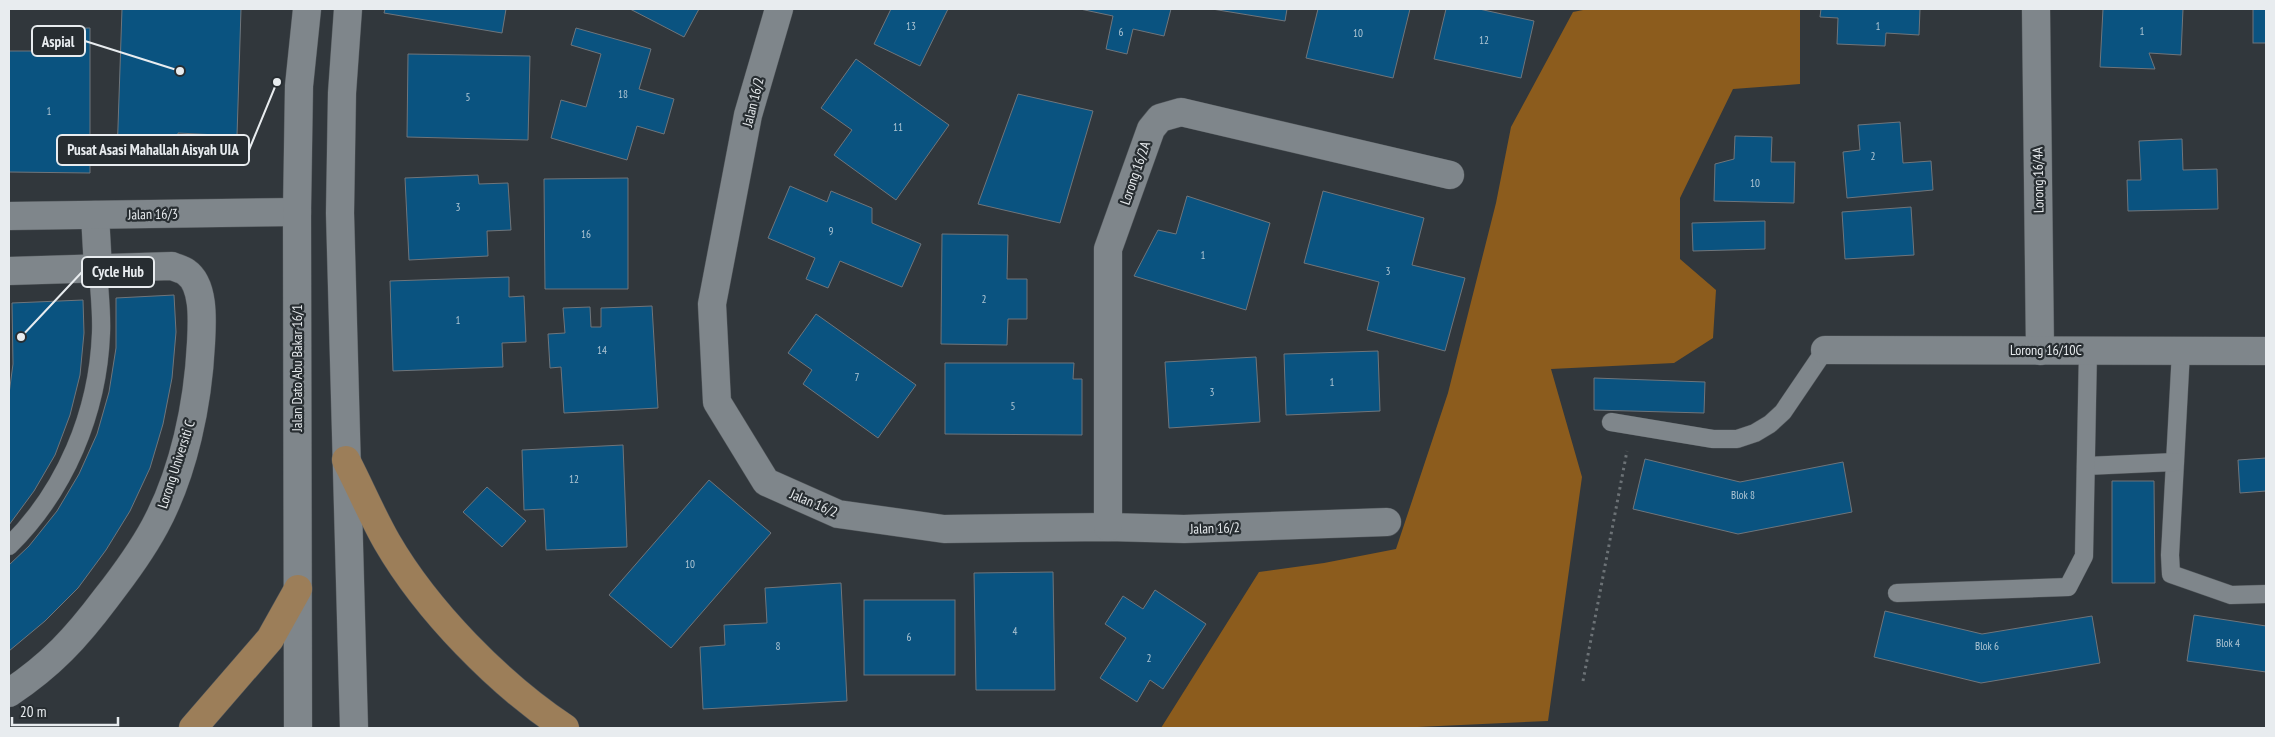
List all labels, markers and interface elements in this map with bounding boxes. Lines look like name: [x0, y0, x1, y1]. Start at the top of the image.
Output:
house number: 13: [906, 19, 916, 33]
house number: 1: [1876, 19, 1881, 33]
house number: 1: [2140, 24, 2145, 38]
house number: 6: [1119, 25, 1124, 39]
callout: Aspial: [32, 26, 85, 56]
house number: 10: [1353, 26, 1363, 40]
text: Aspial: [41, 32, 75, 51]
house number: 12: [1479, 33, 1489, 47]
street label: Jalan 16/2: [738, 76, 768, 129]
house number: 18: [618, 87, 628, 101]
house number: 5: [466, 90, 471, 104]
house number: 1: [47, 104, 52, 118]
house number: 11: [893, 120, 903, 134]
callout: Pusat Asasi Mahallah Aisyah UIA: [57, 135, 249, 165]
street label: Lorong 16/2A: [1116, 139, 1154, 207]
text: Pusat Asasi Mahallah Aisyah UIA: [67, 140, 239, 159]
street label: Lorong 16/4A: [2028, 147, 2048, 213]
house number: 2: [1871, 149, 1876, 163]
house number: 10: [1750, 176, 1760, 190]
house number: 3: [456, 200, 461, 214]
street label: Jalan 16/3: [127, 205, 178, 223]
house number: 9: [829, 224, 834, 238]
house number: 16: [581, 227, 591, 241]
house number: 1: [1201, 248, 1206, 262]
callout: Cycle Hub: [82, 257, 154, 287]
text: Cycle Hub: [92, 262, 144, 281]
house number: 3: [1386, 264, 1391, 278]
house number: 2: [982, 292, 987, 306]
street label: Jalan Dato Abu Bakar 16/1: [288, 304, 306, 433]
house number: 1: [456, 313, 461, 327]
street label: Lorong 16/10C: [2010, 341, 2083, 359]
house number: 14: [597, 343, 607, 357]
house number: 7: [855, 370, 860, 384]
house number: 1: [1330, 375, 1335, 389]
house number: 3: [1210, 385, 1215, 399]
house number: 5: [1011, 399, 1016, 413]
street label: Lorong Universiti C: [153, 417, 199, 510]
house number: 12: [569, 472, 579, 486]
street label: Jalan 16/2: [787, 485, 841, 521]
house number: Blok 8: [1731, 488, 1755, 502]
street label: Jalan 16/2: [1189, 518, 1240, 538]
house number: 10: [685, 557, 695, 571]
house number: 4: [1013, 624, 1018, 638]
house number: 6: [907, 630, 912, 644]
house number: Blok 4: [2216, 636, 2240, 650]
house number: 8: [776, 639, 781, 653]
house number: Blok 6: [1975, 639, 1999, 653]
house number: 2: [1147, 651, 1152, 665]
scale bar: [12, 694, 119, 726]
text: 20 m: [20, 702, 46, 721]

